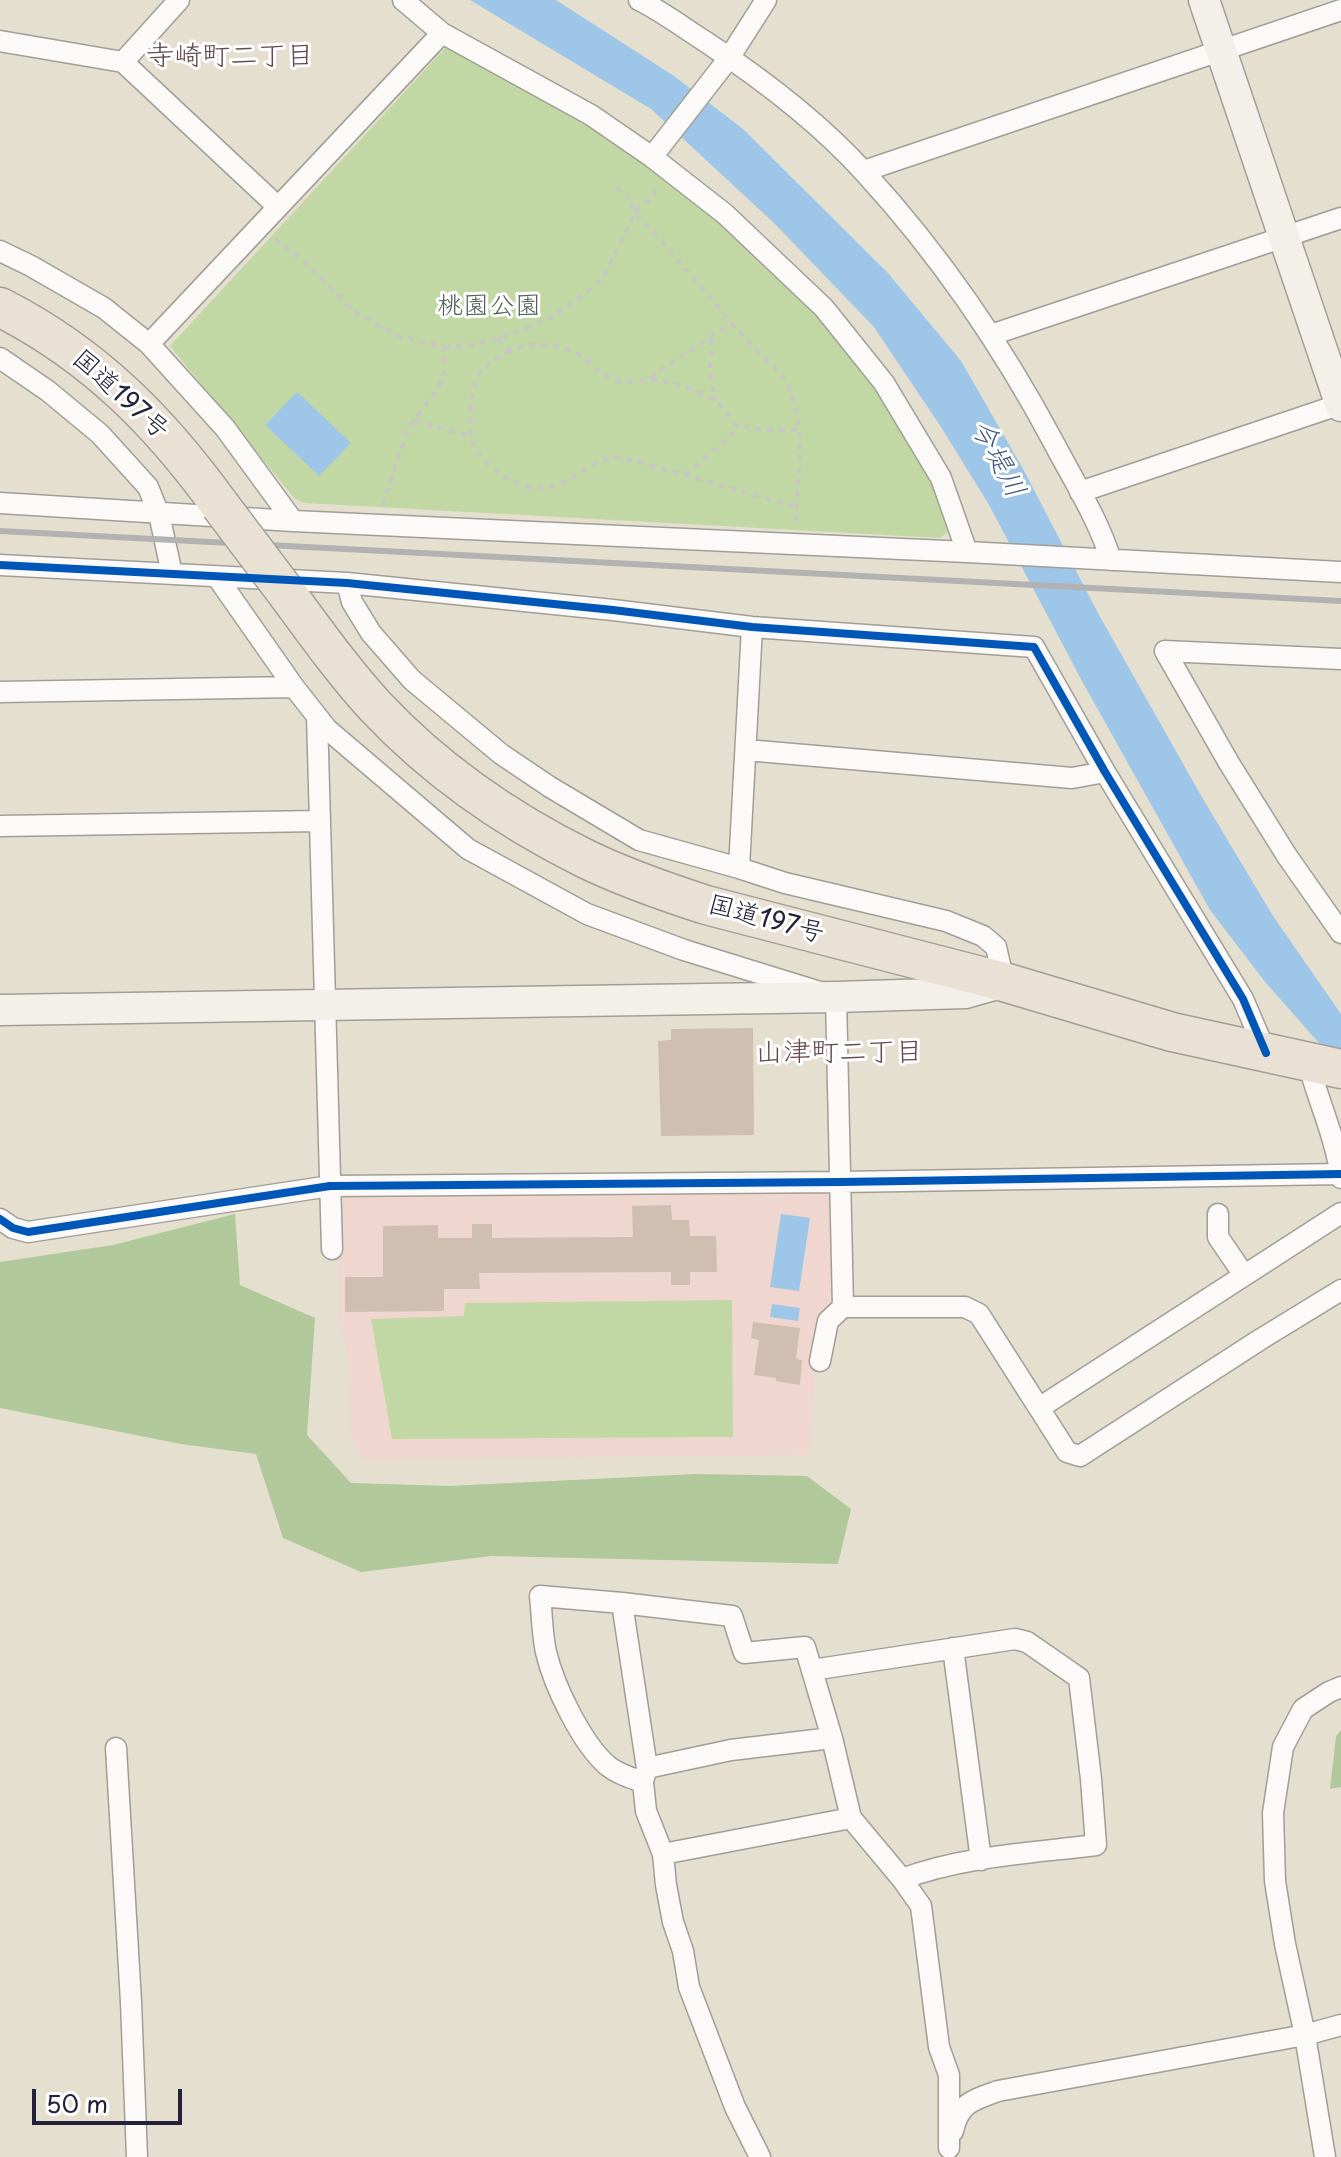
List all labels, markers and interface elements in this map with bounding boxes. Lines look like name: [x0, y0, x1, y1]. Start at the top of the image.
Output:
district label: 寺崎町二丁目: [146, 40, 314, 74]
park label: 桃園公園: [437, 291, 541, 323]
street label: 国道197号: [65, 344, 175, 446]
water label: 今堤川: [962, 414, 1032, 504]
street label: 国道197号: [704, 890, 828, 950]
district label: 山津町二丁目: [755, 1036, 923, 1070]
scale bar: [36, 2073, 186, 2123]
text: 50 m: [46, 2085, 108, 2121]

